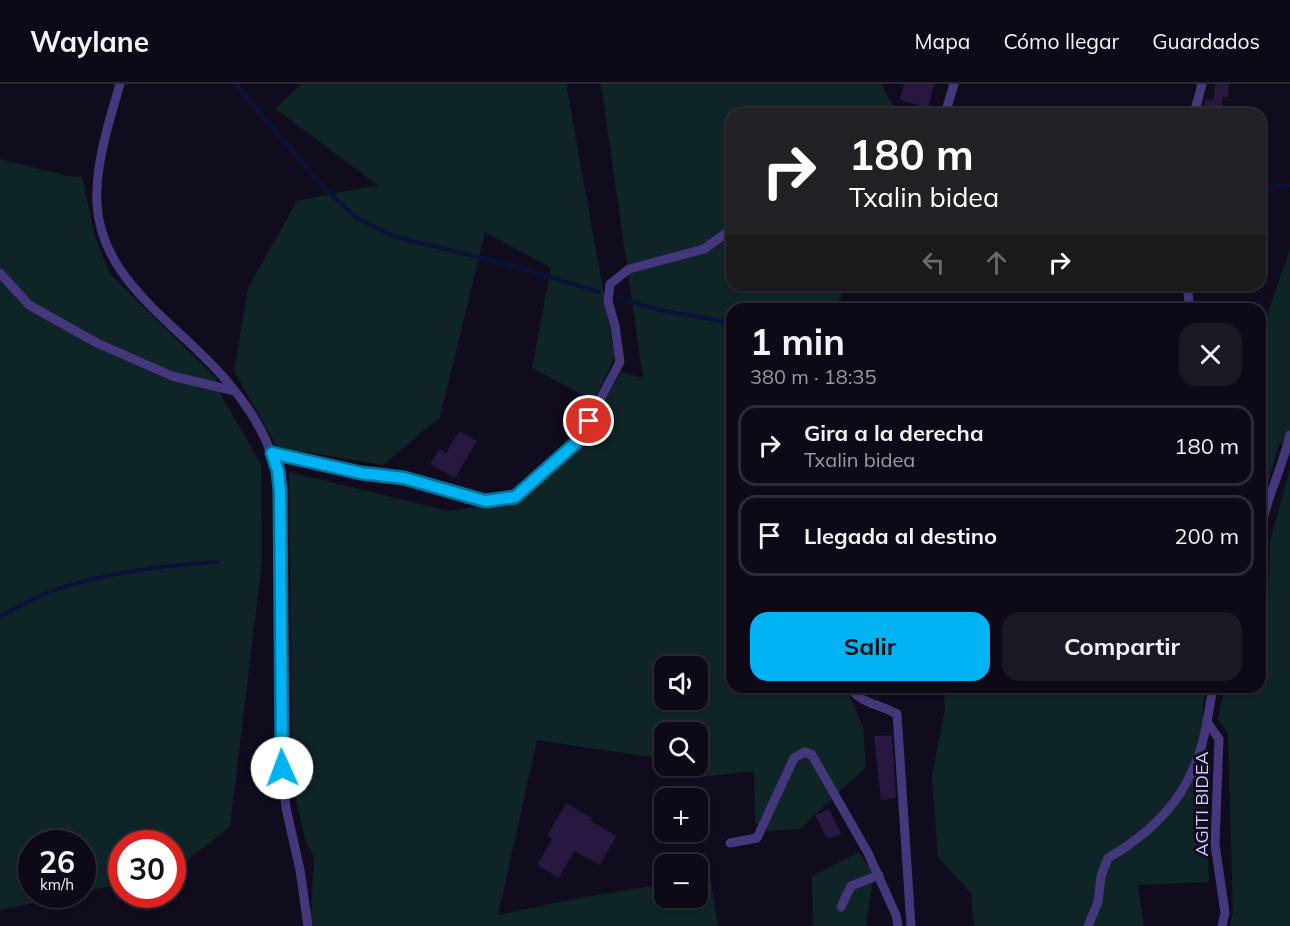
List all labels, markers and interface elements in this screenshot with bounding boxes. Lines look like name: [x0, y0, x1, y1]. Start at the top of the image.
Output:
text: Waylane: [30, 24, 149, 59]
text: Mapa: [915, 28, 970, 54]
text: Cómo llegar: [1003, 28, 1119, 54]
text: Guardados: [1152, 28, 1260, 54]
text: 180 m: [849, 128, 974, 181]
icon: right: [750, 132, 828, 210]
text: Txalin bidea: [849, 180, 999, 214]
icon: left: [917, 246, 950, 279]
icon: ahead: [980, 246, 1013, 279]
icon: right: [1043, 246, 1076, 279]
text: 1 min: [750, 319, 845, 364]
button: close: [1179, 323, 1242, 386]
text: 380 m · 18:35: [750, 364, 876, 389]
pin: [563, 395, 614, 446]
icon: arrive: [572, 404, 605, 437]
text: Gira a la derecha: [804, 419, 984, 447]
icon: right: [753, 429, 786, 462]
text: 180 m: [1174, 432, 1239, 460]
text: Txalin bidea: [804, 447, 915, 472]
icon: arrive: [753, 519, 786, 552]
text: Llegada al destino: [804, 522, 997, 550]
text: 200 m: [1174, 522, 1239, 550]
button: Salir: [750, 612, 990, 681]
button: Compartir: [1002, 612, 1242, 681]
map controls: [654, 656, 708, 908]
button: sound: [654, 656, 708, 710]
button: search: [654, 722, 708, 776]
position arrow: [250, 736, 314, 800]
street label: AGITI BIDEA: [1190, 752, 1213, 856]
button: +: [654, 788, 708, 842]
speed limit sign: 30: [108, 830, 186, 908]
text: 26: [39, 843, 75, 881]
button: −: [654, 854, 708, 908]
text: km/h: [40, 875, 74, 894]

